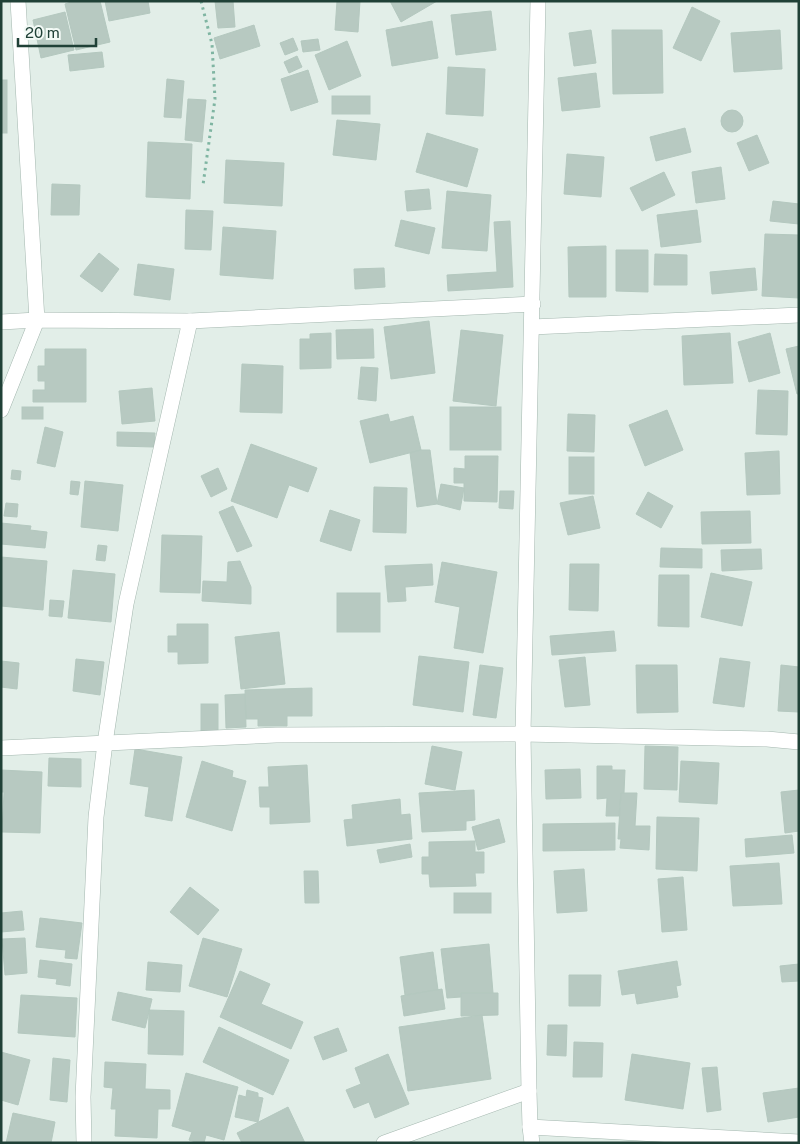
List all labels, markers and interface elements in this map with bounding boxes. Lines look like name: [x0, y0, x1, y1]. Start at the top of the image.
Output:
scale bar: [18, 15, 95, 47]
text: 20 m: [25, 24, 60, 41]

